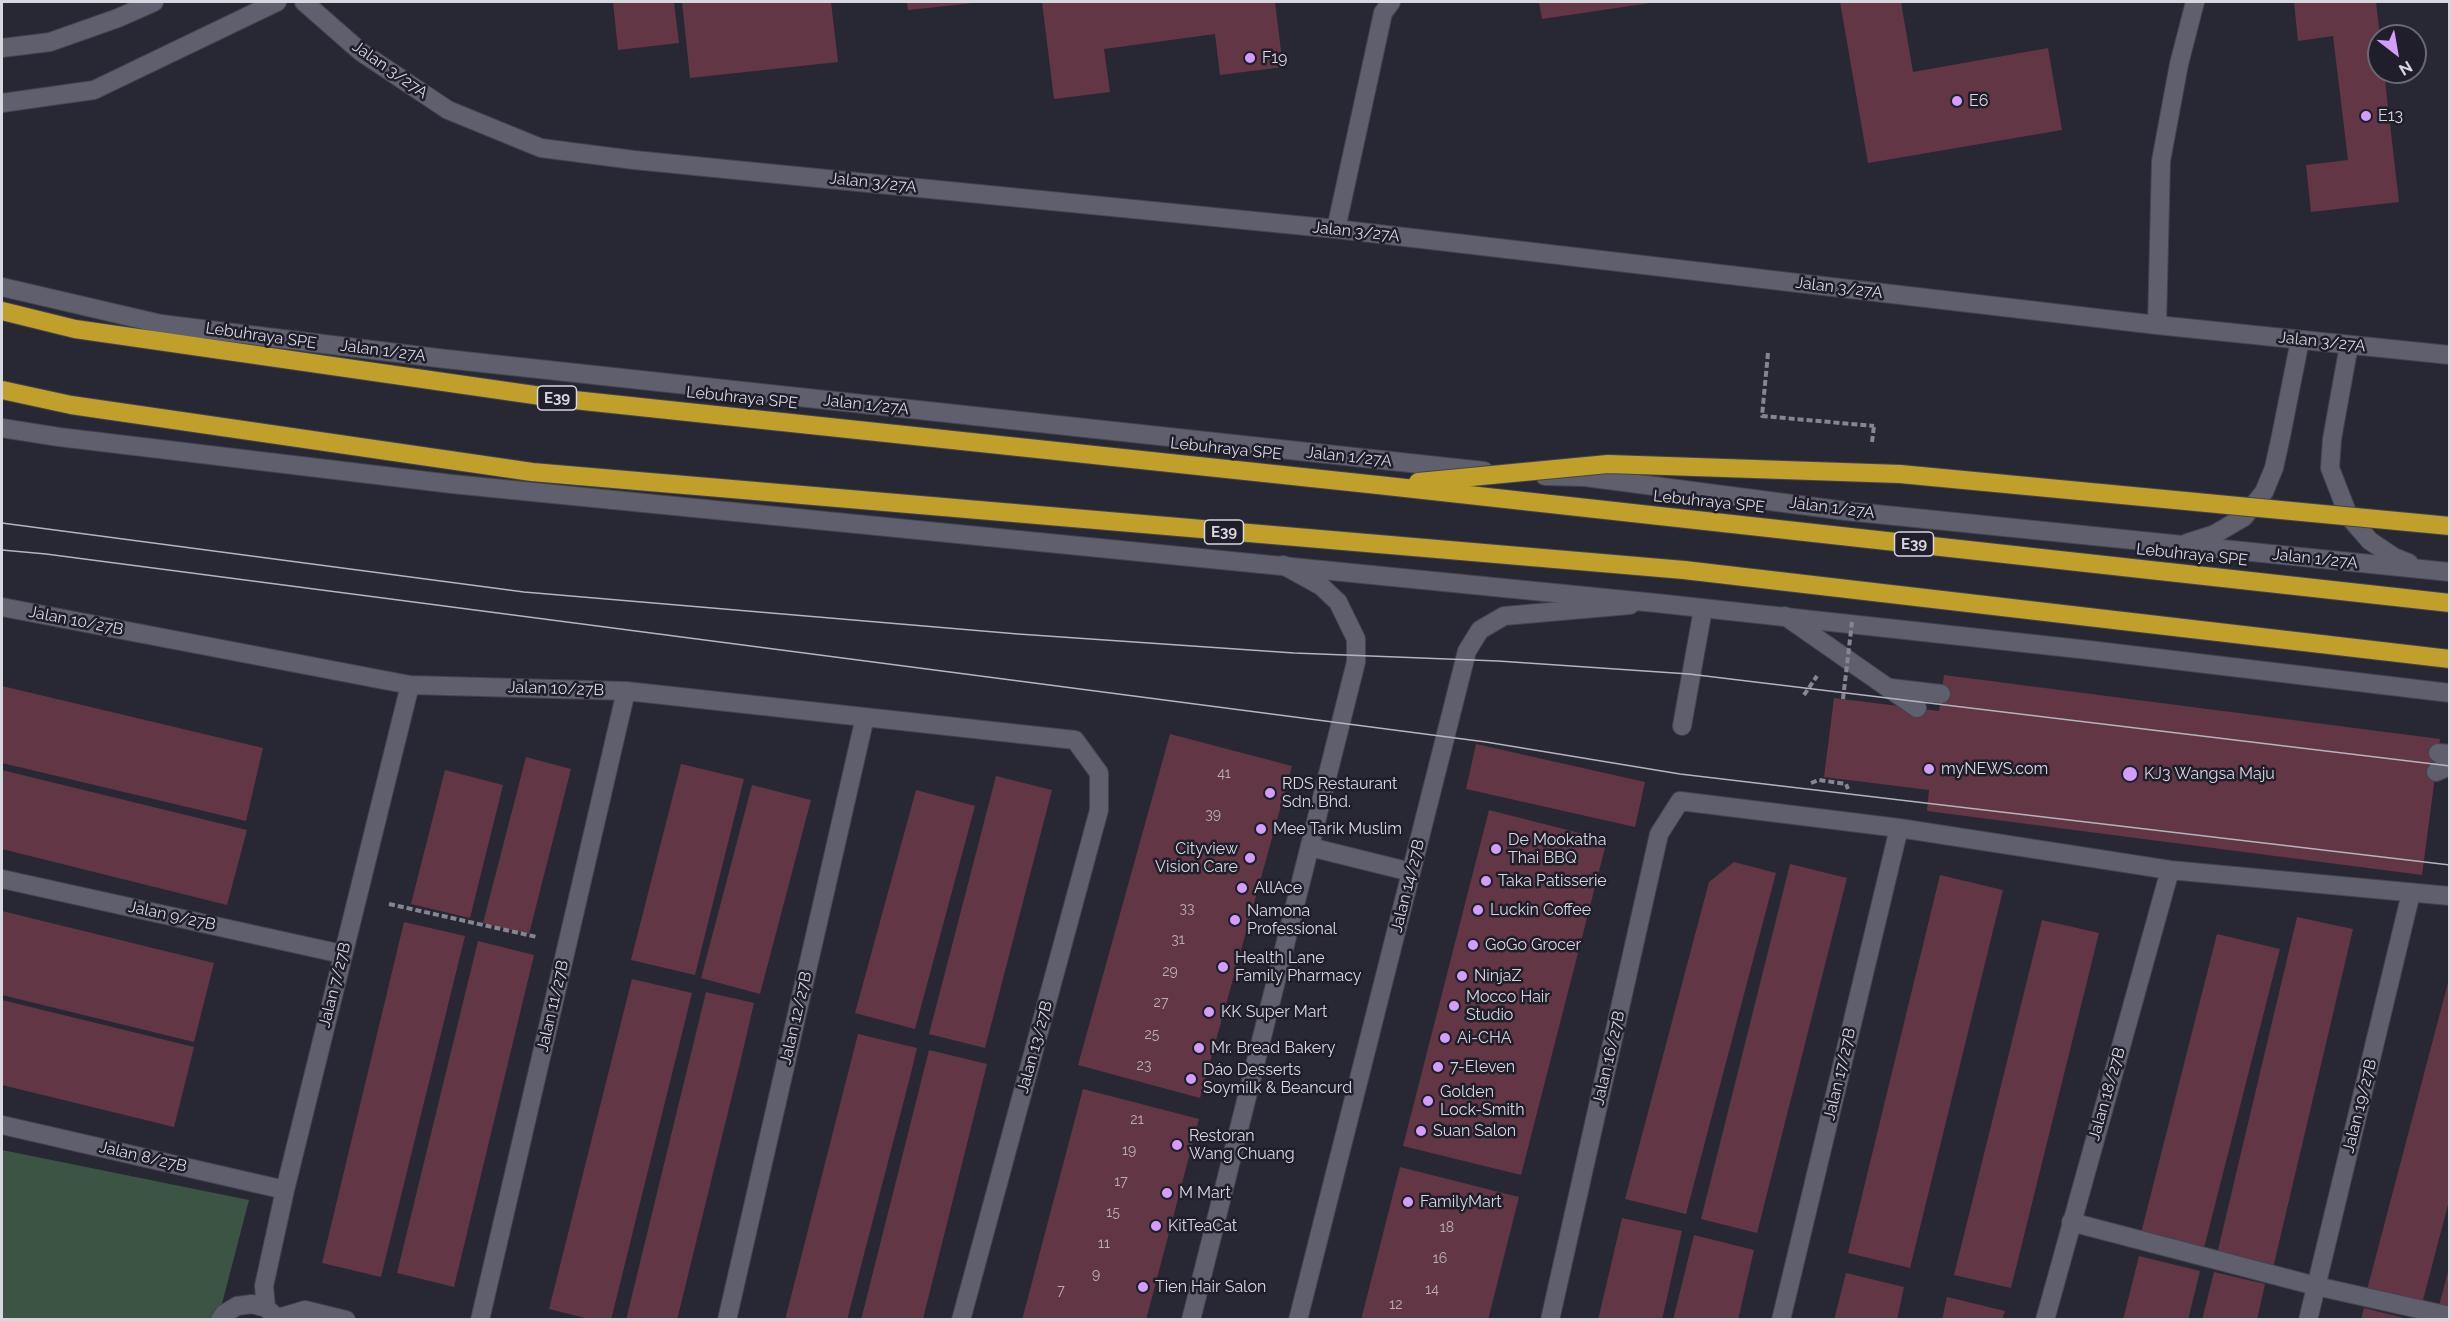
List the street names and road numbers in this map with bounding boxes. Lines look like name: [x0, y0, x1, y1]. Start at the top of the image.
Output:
street label: Jalan 3/27A: [349, 37, 431, 103]
street label: Jalan 3/27A: [828, 169, 918, 197]
street label: Jalan 3/27A: [1311, 218, 1401, 246]
street label: Jalan 3/27A: [1794, 273, 1884, 303]
street label: Lebuhraya SPE: [204, 319, 318, 353]
street label: Jalan 3/27A: [2277, 328, 2367, 356]
street label: Jalan 1/27A: [339, 336, 427, 366]
street label: Lebuhraya SPE: [685, 383, 799, 413]
road number: E39: [538, 386, 576, 410]
street label: Jalan 1/27A: [822, 391, 910, 419]
street label: Lebuhraya SPE: [1169, 434, 1283, 464]
street label: Jalan 1/27A: [1305, 443, 1393, 471]
street label: Lebuhraya SPE: [1652, 487, 1766, 517]
street label: Jalan 1/27A: [1788, 493, 1876, 523]
road number: E39: [1204, 520, 1244, 544]
road number: E39: [1894, 532, 1934, 556]
street label: Lebuhraya SPE: [2135, 540, 2249, 570]
street label: Jalan 1/27A: [2271, 545, 2359, 573]
street label: Jalan 10/27B: [27, 602, 125, 640]
street label: Jalan 10/27B: [508, 678, 604, 700]
street label: Jalan 14/27B: [1387, 838, 1429, 934]
street label: Jalan 9/27B: [126, 897, 218, 935]
street label: Jalan 7/27B: [315, 940, 355, 1030]
street label: Jalan 11/27B: [533, 958, 573, 1054]
street label: Jalan 12/27B: [776, 970, 816, 1066]
street label: Jalan 13/27B: [1013, 999, 1057, 1095]
street label: Jalan 16/27B: [1589, 1009, 1629, 1107]
street label: Jalan 17/27B: [1820, 1026, 1860, 1122]
street label: Jalan 18/27B: [2085, 1045, 2129, 1143]
street label: Jalan 19/27B: [2339, 1057, 2381, 1155]
street label: Jalan 8/27B: [97, 1138, 189, 1176]

